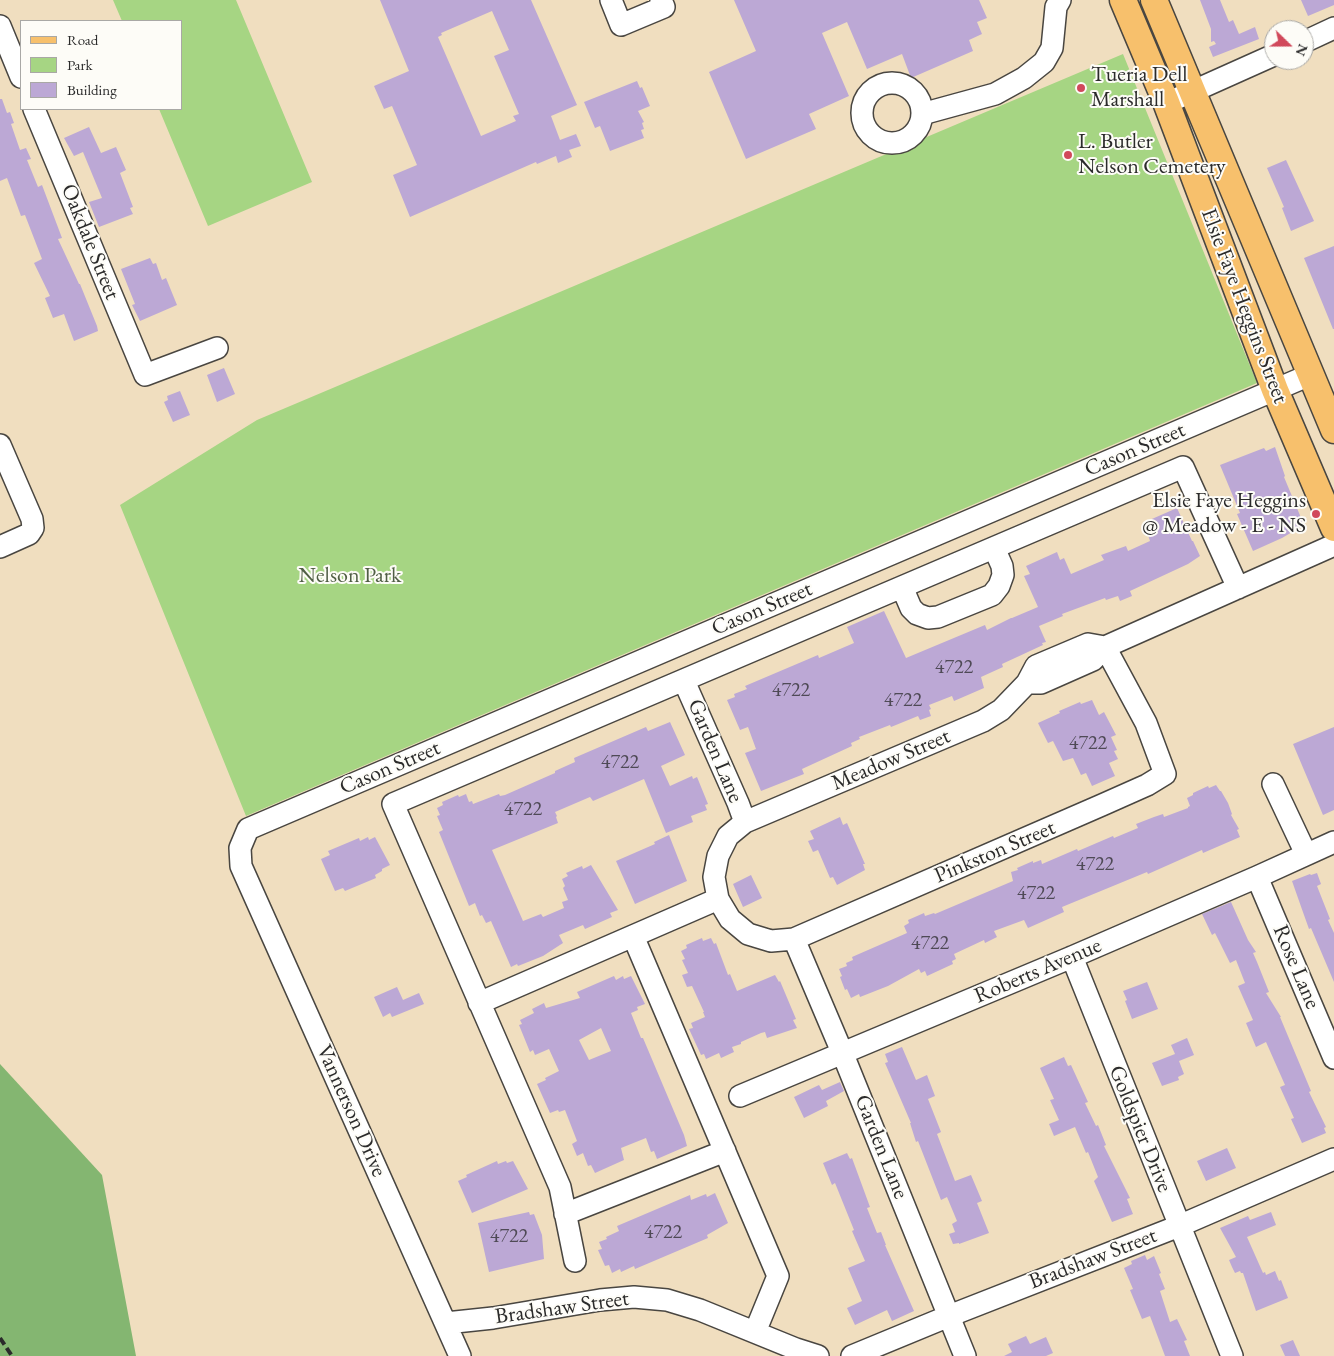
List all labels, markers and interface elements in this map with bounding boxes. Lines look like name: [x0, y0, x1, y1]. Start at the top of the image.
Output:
legend: [20, 20, 182, 110]
north arrow: [1264, 20, 1314, 70]
text: Road: [67, 30, 98, 49]
text: N: [1292, 42, 1312, 59]
text: Park: [67, 55, 93, 74]
place label: Tueria Dell Marshall: [1091, 62, 1188, 114]
text: Building: [67, 80, 117, 99]
marker: Tueria Dell Marshall: [1075, 82, 1087, 94]
place label: L. Butler Nelson Cemetery: [1078, 129, 1226, 180]
marker: L. Butler Nelson Cemetery: [1062, 149, 1074, 161]
street label: Oakdale Street: [55, 180, 125, 304]
street label: Elsie Faye Heggins Street: [1195, 205, 1293, 407]
street label: Cason Street: [1081, 417, 1189, 483]
place label: Elsie Faye Heggins @ Meadow - E - NS: [1142, 488, 1306, 540]
marker: Elsie Faye Heggins @ Meadow - E - NS: [1310, 508, 1322, 520]
park label: Nelson Park: [299, 563, 401, 589]
street label: Cason Street: [708, 576, 816, 642]
house number: 4722: [935, 656, 973, 680]
house number: 4722: [772, 679, 810, 703]
house number: 4722: [884, 689, 922, 713]
street label: Garden Lane: [681, 695, 749, 807]
street label: Meadow Street: [828, 723, 954, 797]
house number: 4722: [1069, 732, 1107, 756]
street label: Cason Street: [336, 735, 444, 801]
house number: 4722: [601, 751, 639, 775]
house number: 4722: [504, 798, 542, 822]
street label: Pinkston Street: [931, 815, 1059, 889]
house number: 4722: [1076, 853, 1114, 877]
house number: 4722: [1017, 882, 1055, 906]
street label: Rose Lane: [1267, 921, 1325, 1013]
house number: 4722: [911, 932, 949, 956]
street label: Roberts Avenue: [971, 932, 1105, 1010]
street label: Vannerson Drive: [310, 1041, 392, 1181]
street label: Goldspier Drive: [1103, 1062, 1177, 1196]
street label: Garden Lane: [848, 1091, 914, 1203]
house number: 4722: [644, 1221, 682, 1245]
street label: Bradshaw Street: [1025, 1223, 1161, 1295]
house number: 4722: [490, 1225, 528, 1249]
street label: Bradshaw Street: [493, 1286, 631, 1330]

